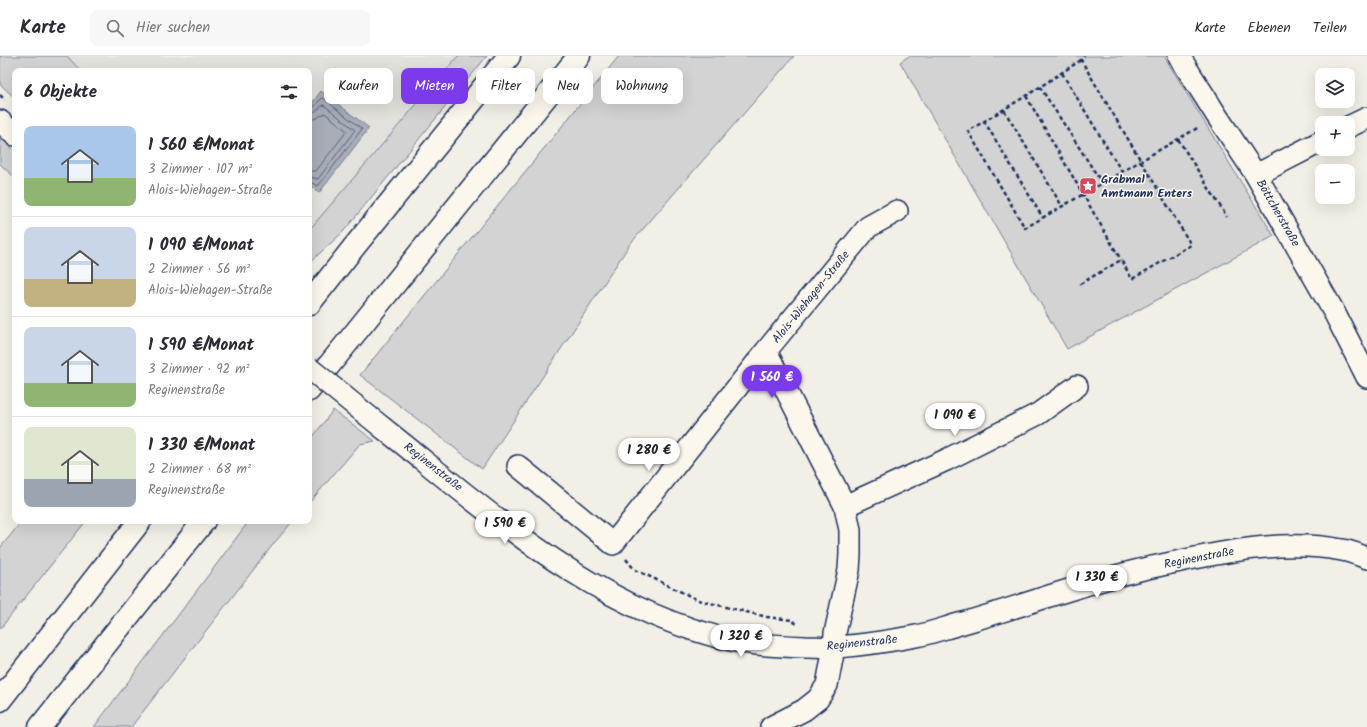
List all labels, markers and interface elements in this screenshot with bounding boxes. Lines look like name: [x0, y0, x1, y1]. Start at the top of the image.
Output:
search box: [90, 10, 370, 46]
text: Karte: [20, 13, 66, 43]
text: Hier suchen: [136, 16, 210, 40]
icon: search: [104, 17, 126, 39]
text: Karte: [1194, 17, 1226, 39]
text: Ebenen: [1248, 17, 1291, 39]
text: Teilen: [1313, 17, 1347, 39]
chip: Kaufen: [324, 68, 393, 104]
chip: Mieten: [401, 68, 468, 104]
chip: Filter: [476, 68, 535, 104]
chip: Neu: [543, 68, 593, 104]
chip: Wohnung: [601, 68, 683, 104]
map controls: [1315, 68, 1355, 204]
button: layers: [1315, 68, 1355, 108]
text: 6 Objekte: [24, 79, 97, 106]
icon: filters: [278, 81, 300, 103]
button: +: [1315, 116, 1355, 156]
text: 1 560 €/Monat: [148, 132, 255, 159]
icon: home: [56, 142, 104, 190]
text: 3 Zimmer · 107 m²: [148, 159, 252, 180]
button: −: [1315, 164, 1355, 204]
place label: Grabmal Amtmann Enters: [1101, 170, 1193, 203]
place icon: Grabmal Amtmann Enters: [1078, 176, 1098, 196]
street label: Böttcherstraße: [1251, 176, 1305, 251]
text: Alois-Wiehagen-Straße: [148, 180, 272, 201]
text: 1 090 €/Monat: [148, 232, 254, 259]
icon: home: [56, 243, 104, 291]
street label: Alois-Wiehagen-Straße: [767, 246, 855, 348]
text: 2 Zimmer · 56 m²: [148, 259, 250, 280]
text: Alois-Wiehagen-Straße: [148, 280, 272, 301]
text: 1 590 €/Monat: [148, 332, 254, 359]
icon: home: [56, 343, 104, 391]
text: 3 Zimmer · 92 m²: [148, 359, 250, 380]
pin: 1 560 €: [735, 365, 809, 399]
text: 1 560 €: [751, 367, 793, 388]
text: Reginenstraße: [148, 380, 225, 401]
pin: 1 090 €: [918, 403, 992, 437]
text: 1 090 €: [934, 405, 976, 426]
text: 1 330 €/Monat: [148, 432, 255, 459]
street label: Reginenstraße: [399, 438, 467, 497]
pin: 1 280 €: [612, 438, 686, 472]
text: 1 280 €: [627, 440, 671, 461]
icon: home: [56, 443, 104, 491]
text: 2 Zimmer · 68 m²: [148, 459, 251, 480]
text: Reginenstraße: [148, 480, 225, 501]
pin: 1 590 €: [468, 511, 542, 545]
text: 1 590 €: [484, 513, 526, 534]
street label: Reginenstraße: [1162, 542, 1236, 574]
pin: 1 330 €: [1060, 565, 1134, 599]
text: 1 330 €: [1075, 567, 1119, 588]
pin: 1 320 €: [704, 624, 778, 658]
text: 1 320 €: [719, 626, 763, 647]
street label: Reginenstraße: [826, 630, 899, 656]

